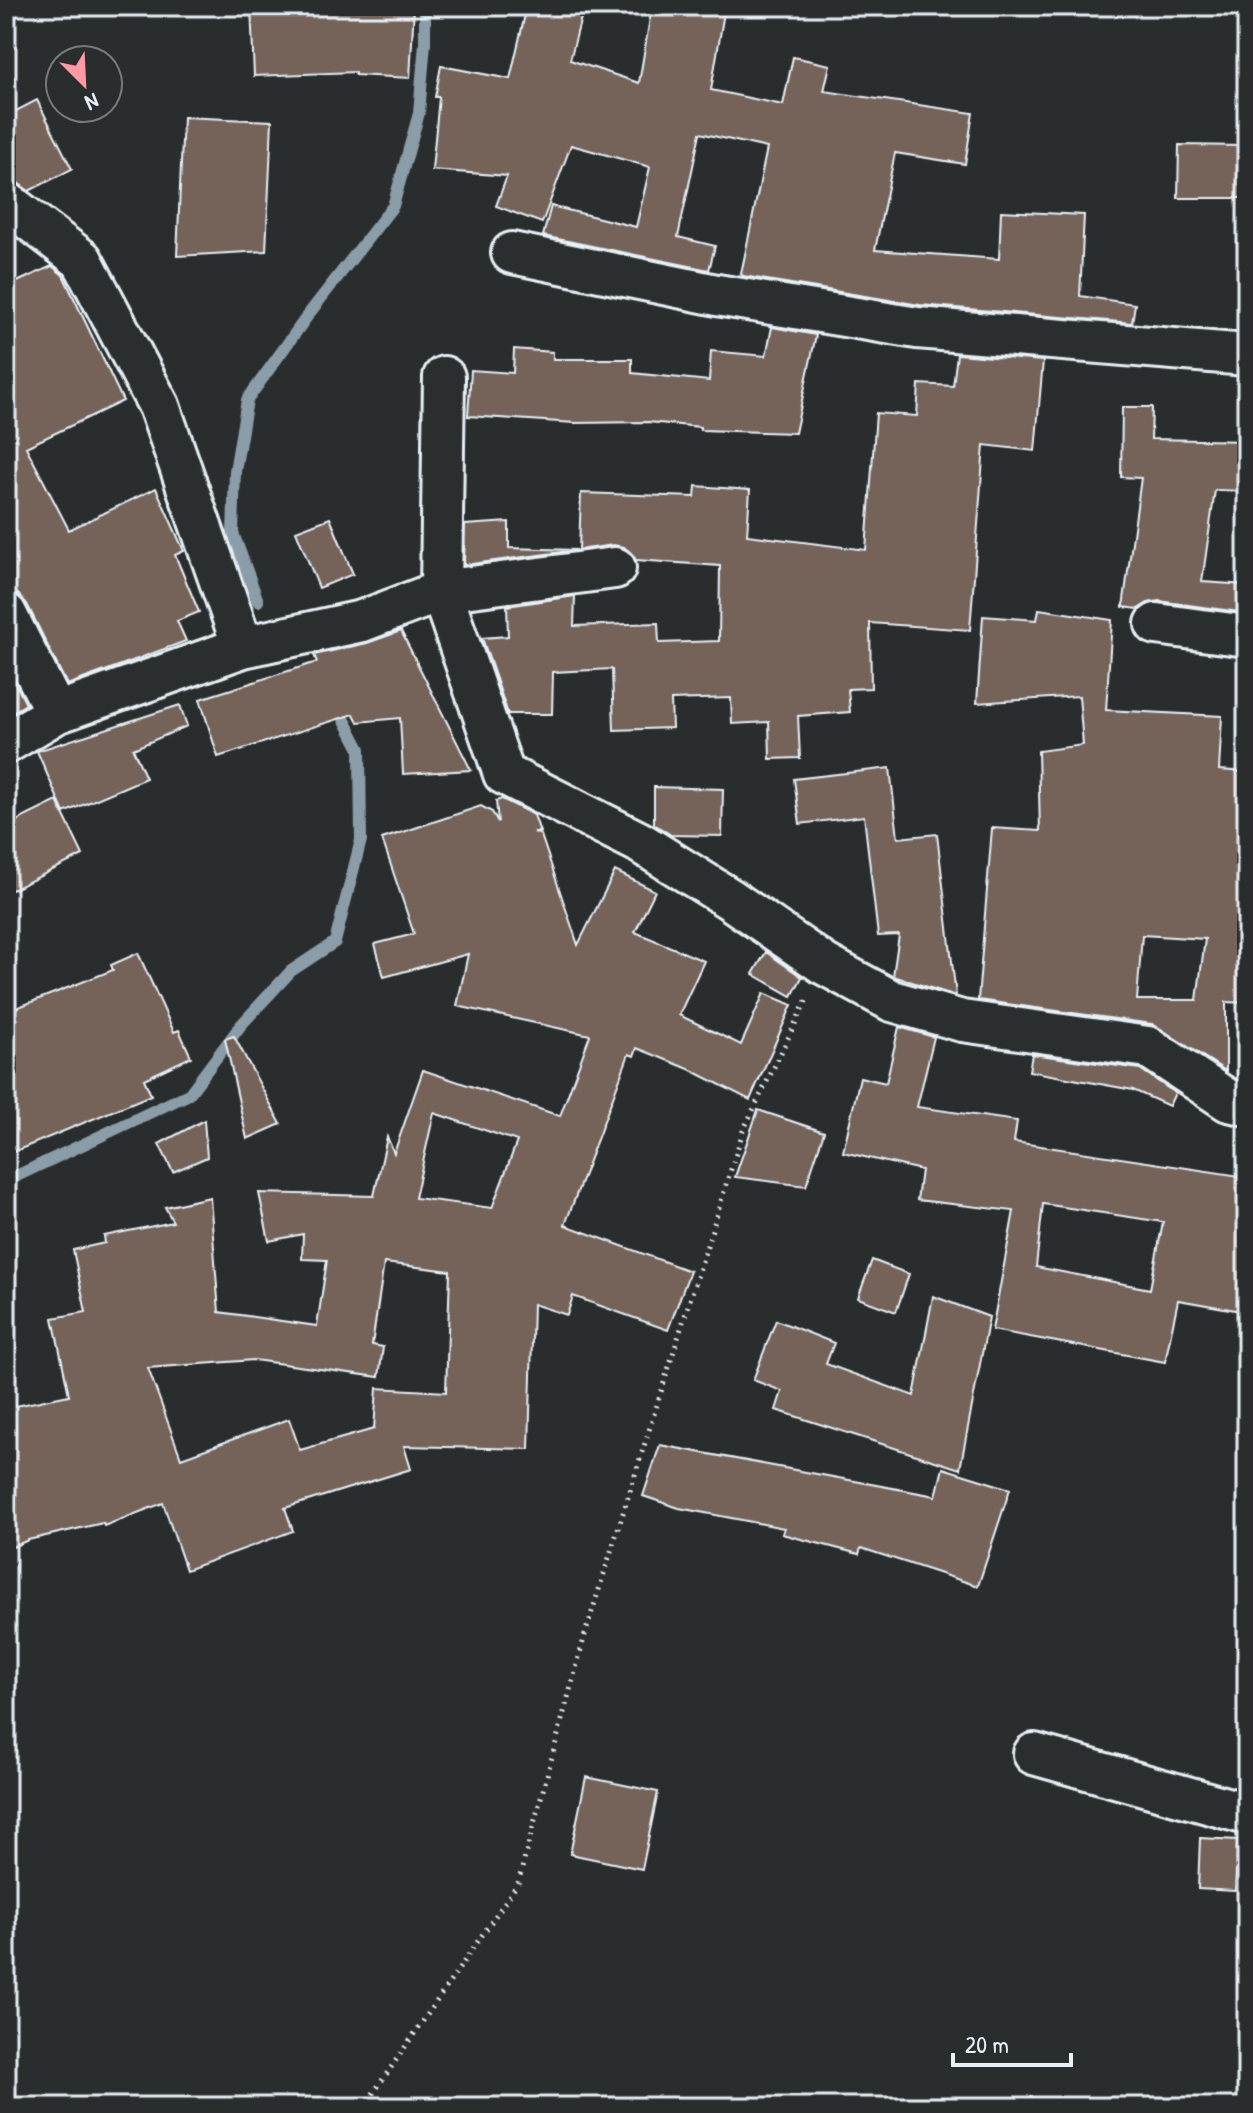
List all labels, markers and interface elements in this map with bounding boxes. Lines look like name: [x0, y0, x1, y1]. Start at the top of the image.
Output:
north arrow: [44, 44, 124, 124]
text: N: [80, 86, 104, 118]
scale bar: [953, 2017, 1071, 2067]
text: 20 m: [965, 2028, 1009, 2060]

